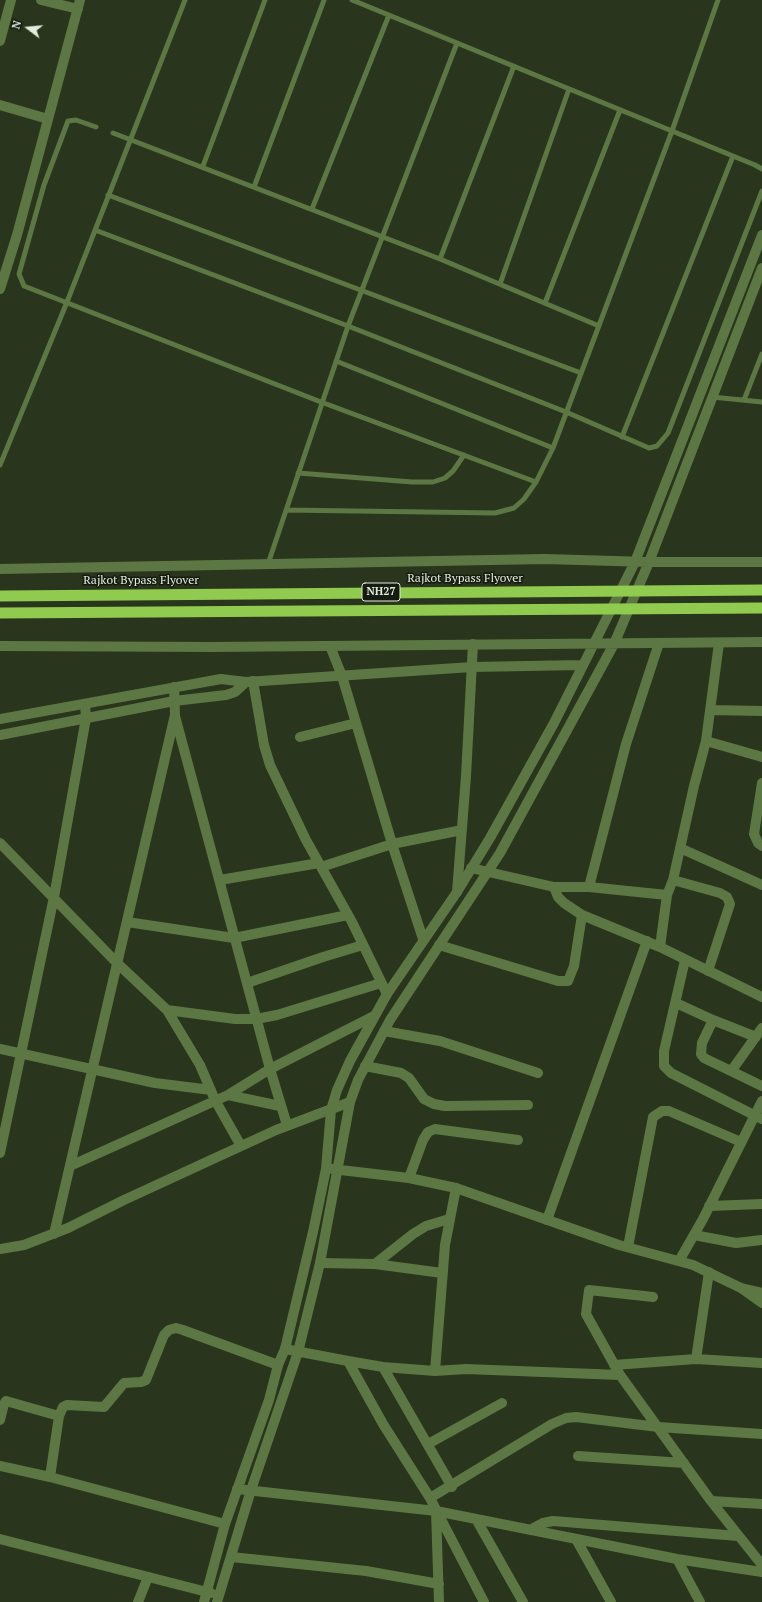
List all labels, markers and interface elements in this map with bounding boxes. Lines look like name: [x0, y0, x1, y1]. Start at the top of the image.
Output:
north arrow: [8, 8, 48, 48]
text: N: [9, 19, 24, 31]
street label: Rajkot Bypass Flyover: [407, 572, 523, 586]
street label: Rajkot Bypass Flyover: [83, 574, 199, 588]
road number: NH27: [362, 583, 400, 601]

